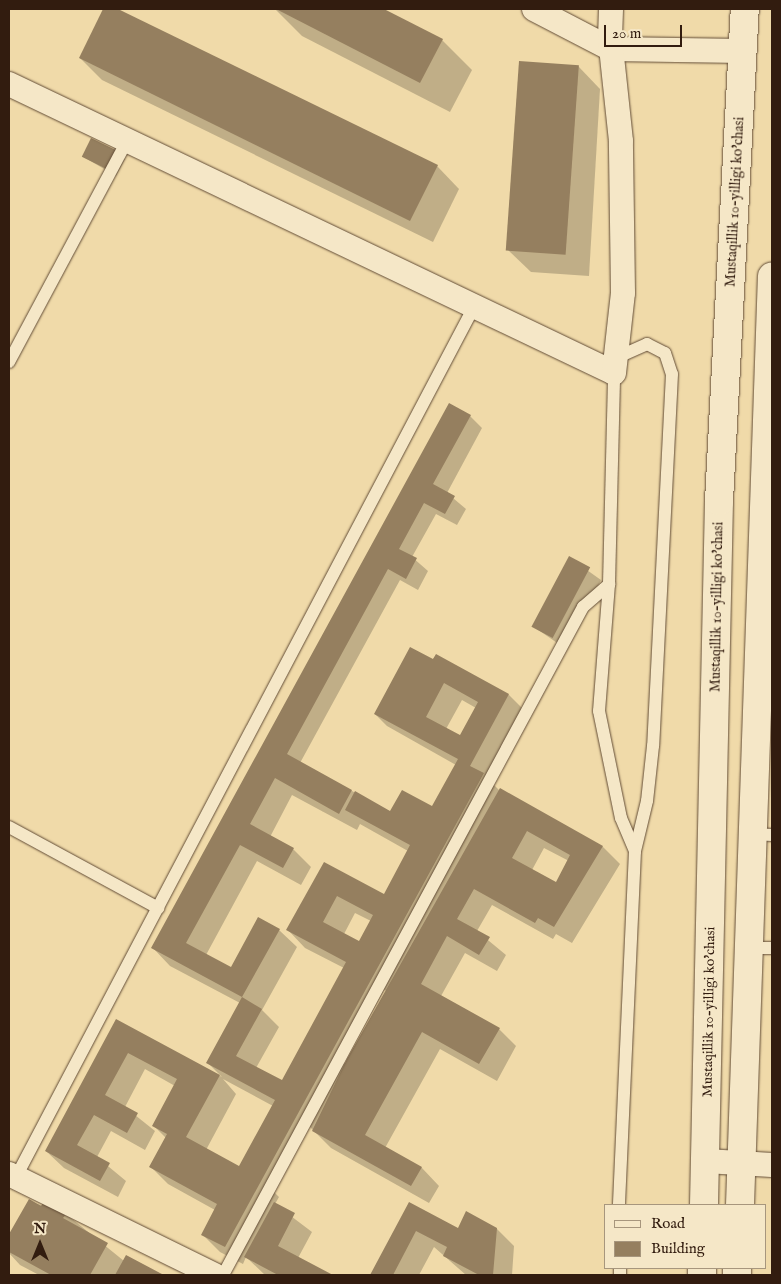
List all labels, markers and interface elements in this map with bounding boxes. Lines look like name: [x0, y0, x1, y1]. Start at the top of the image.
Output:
scale bar: [606, 15, 684, 47]
text: 20 m: [612, 24, 641, 43]
street label: Mustaqillik 10-yilligi ko'chasi: [722, 116, 748, 288]
street label: Mustaqillik 10-yilligi ko'chasi: [707, 522, 727, 692]
street label: Mustaqillik 10-yilligi ko'chasi: [699, 927, 719, 1097]
legend: [604, 1204, 766, 1269]
text: Road: [651, 1214, 685, 1233]
north arrow: [15, 1219, 65, 1269]
text: N: [34, 1220, 46, 1238]
text: Building: [651, 1239, 705, 1258]

